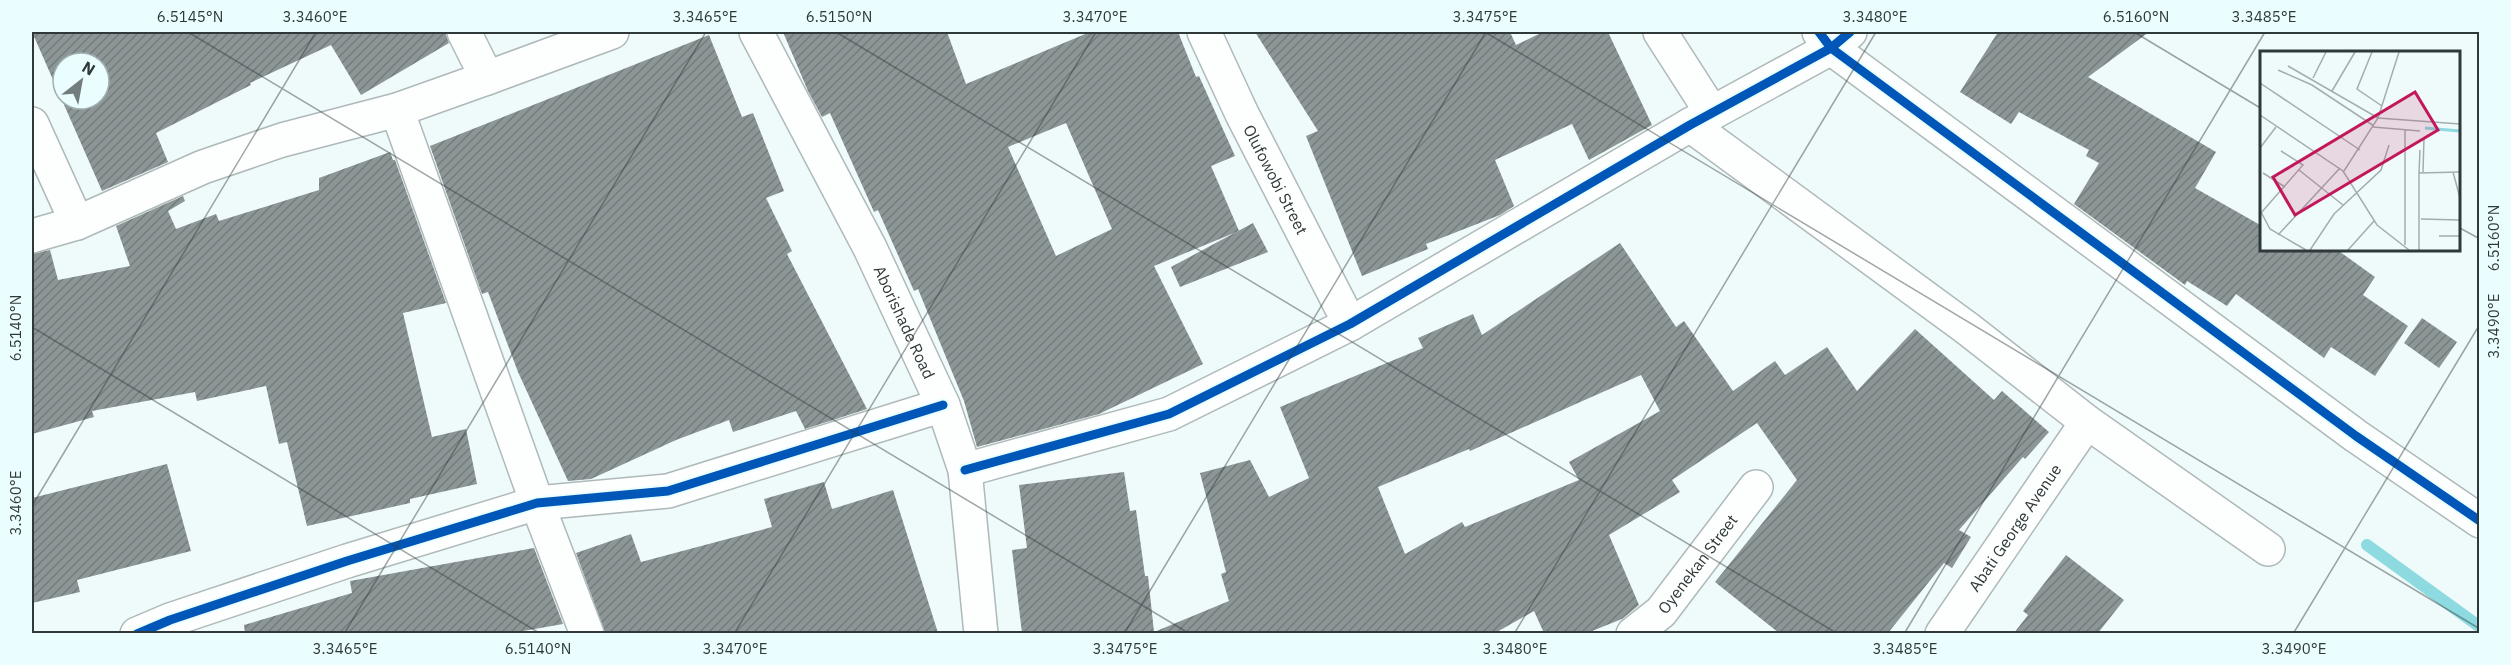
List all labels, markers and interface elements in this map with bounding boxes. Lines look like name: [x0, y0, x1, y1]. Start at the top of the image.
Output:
text: 6.5145°N: [157, 7, 223, 26]
text: 3.3460°E: [283, 7, 347, 26]
text: 3.3465°E: [673, 7, 737, 26]
text: 6.5150°N: [806, 7, 872, 26]
text: 3.3470°E: [1063, 7, 1127, 26]
text: 3.3475°E: [1453, 7, 1517, 26]
text: 3.3480°E: [1843, 7, 1907, 26]
text: 6.5160°N: [2103, 7, 2169, 26]
text: 3.3485°E: [2232, 7, 2296, 26]
north arrow: [51, 51, 111, 111]
inset map: [2260, 51, 2460, 250]
text: N: [79, 57, 99, 80]
street label: Olufowobi Street: [1239, 121, 1312, 238]
text: 6.5160°N: [2484, 205, 2503, 271]
street label: Aborishade Road: [870, 262, 939, 382]
text: 3.3490°E: [2484, 294, 2503, 358]
text: 6.5140°N: [6, 295, 25, 361]
street label: Abati George Avenue: [1964, 460, 2066, 595]
text: 3.3460°E: [6, 471, 25, 535]
street label: Oyenekan Street: [1653, 510, 1742, 618]
text: 3.3465°E: [313, 639, 377, 658]
text: 6.5140°N: [505, 639, 571, 658]
text: 3.3470°E: [703, 639, 767, 658]
text: 3.3475°E: [1093, 639, 1157, 658]
text: 3.3480°E: [1483, 639, 1547, 658]
text: 3.3485°E: [1873, 639, 1937, 658]
text: 3.3490°E: [2262, 639, 2326, 658]

